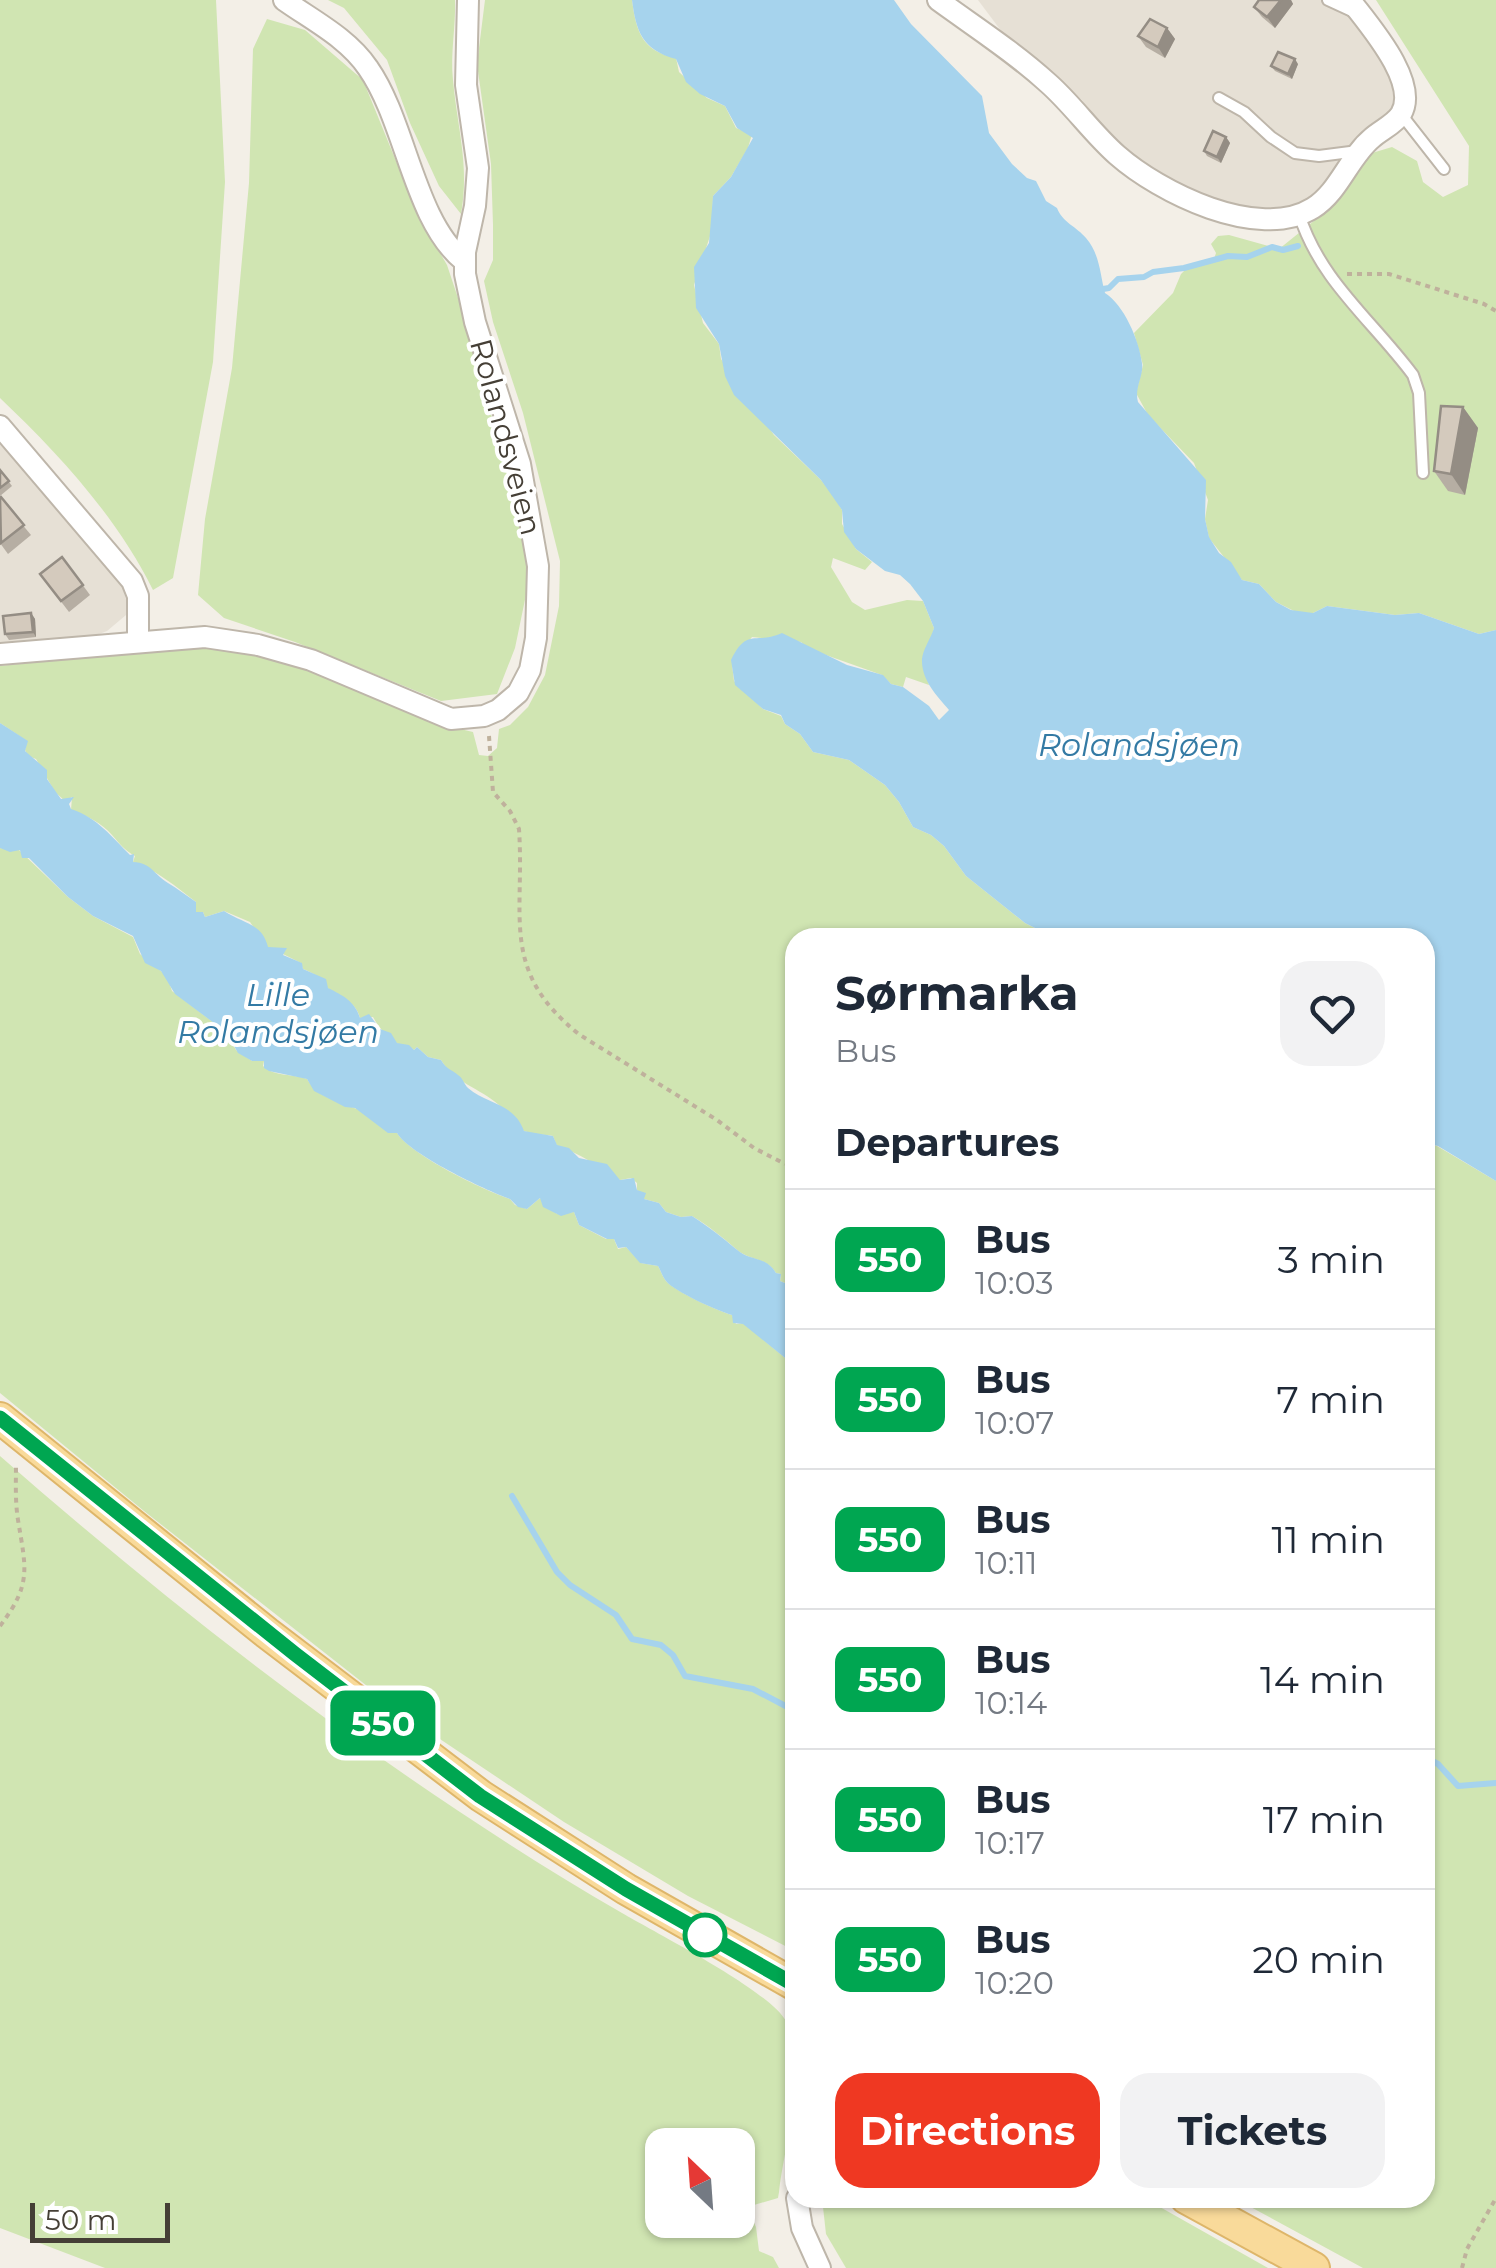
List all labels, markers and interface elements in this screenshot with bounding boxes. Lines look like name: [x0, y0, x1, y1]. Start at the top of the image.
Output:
street label: Rolandsveien: [462, 335, 550, 539]
water label: Rolandsjøen: [1038, 725, 1240, 764]
button: heart: [1280, 961, 1385, 1066]
text: Sørmarka: [835, 964, 1079, 1022]
water label: Lille Rolandsjøen: [177, 975, 379, 1051]
text: Bus: [835, 1031, 896, 1070]
text: Departures: [835, 1119, 1059, 1166]
text: Bus: [975, 1216, 1050, 1263]
text: 3 min: [1277, 1236, 1385, 1283]
text: 550: [857, 1238, 923, 1281]
text: 10:03: [975, 1263, 1053, 1302]
text: Bus: [975, 1356, 1050, 1403]
text: 7 min: [1276, 1376, 1385, 1423]
text: 550: [857, 1378, 923, 1421]
text: 10:07: [975, 1403, 1054, 1442]
text: Bus: [975, 1496, 1050, 1543]
text: 11 min: [1271, 1516, 1385, 1563]
text: 550: [857, 1518, 923, 1561]
text: 10:11: [975, 1543, 1038, 1582]
text: Bus: [975, 1636, 1050, 1683]
text: 14 min: [1260, 1656, 1385, 1703]
text: 550: [857, 1658, 923, 1701]
text: 10:14: [975, 1683, 1047, 1722]
line badge: 550: [326, 1690, 440, 1756]
text: 550: [350, 1702, 416, 1745]
text: Bus: [975, 1776, 1050, 1823]
text: 17 min: [1263, 1796, 1385, 1843]
text: 550: [857, 1798, 923, 1841]
text: 10:17: [975, 1823, 1045, 1862]
unlabelled marker: [684, 1914, 726, 1956]
text: Bus: [975, 1916, 1050, 1963]
text: 20 min: [1252, 1936, 1385, 1983]
text: 550: [857, 1938, 923, 1981]
text: 10:20: [975, 1963, 1054, 2002]
button: Directions: [835, 2073, 1100, 2188]
button: Tickets: [1120, 2073, 1385, 2188]
north arrow: [645, 2128, 755, 2238]
map controls: [645, 2128, 755, 2238]
scale bar: [30, 2198, 170, 2242]
text: 50 m: [45, 2203, 116, 2237]

